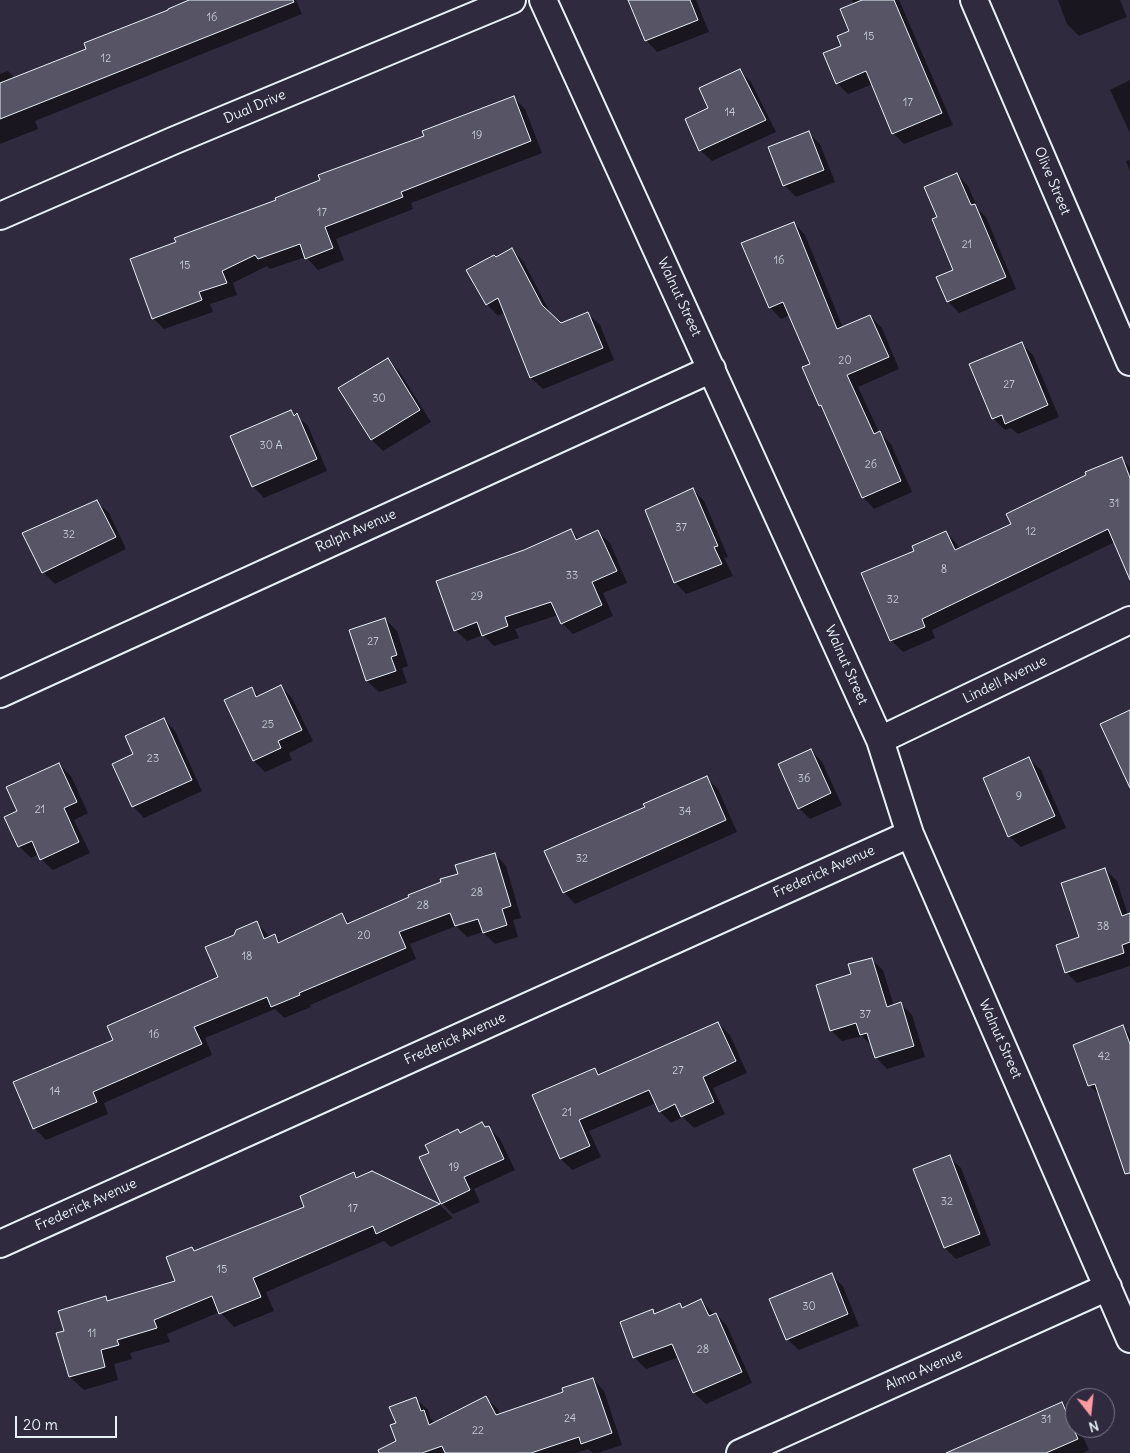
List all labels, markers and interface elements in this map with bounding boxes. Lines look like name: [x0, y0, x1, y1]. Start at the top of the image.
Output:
house number: 16: [207, 11, 217, 25]
house number: 15: [864, 30, 874, 44]
house number: 12: [101, 52, 111, 66]
street label: Dual Drive: [222, 86, 288, 128]
house number: 17: [903, 96, 913, 110]
house number: 14: [725, 106, 735, 120]
house number: 19: [472, 129, 482, 143]
street label: Olive Street: [1030, 145, 1074, 217]
house number: 17: [317, 206, 327, 220]
house number: 21: [962, 238, 972, 252]
house number: 16: [774, 254, 784, 268]
street label: Walnut Street: [653, 255, 705, 339]
house number: 15: [180, 259, 190, 273]
house number: 20: [838, 354, 852, 368]
house number: 27: [1003, 378, 1015, 392]
house number: 30: [372, 392, 386, 406]
house number: 30 A: [259, 439, 283, 453]
house number: 26: [865, 458, 877, 472]
house number: 31: [1109, 497, 1119, 511]
street label: Ralph Avenue: [313, 506, 399, 556]
house number: 37: [675, 521, 687, 535]
house number: 12: [1026, 525, 1036, 539]
house number: 32: [63, 528, 75, 542]
house number: 8: [941, 563, 947, 577]
house number: 33: [566, 569, 578, 583]
house number: 29: [471, 590, 483, 604]
house number: 32: [887, 593, 899, 607]
street label: Walnut Street: [821, 623, 871, 707]
house number: 27: [367, 635, 379, 649]
street label: Lindell Avenue: [960, 652, 1050, 708]
house number: 25: [262, 718, 274, 732]
house number: 23: [147, 752, 159, 766]
house number: 36: [798, 772, 810, 786]
house number: 9: [1016, 790, 1022, 804]
house number: 21: [35, 803, 45, 817]
house number: 34: [679, 805, 691, 819]
street label: Frederick Avenue: [771, 842, 877, 902]
house number: 32: [576, 852, 588, 866]
house number: 28: [471, 886, 483, 900]
house number: 28: [417, 899, 429, 913]
house number: 38: [1097, 920, 1109, 934]
house number: 20: [357, 929, 371, 943]
house number: 18: [242, 950, 252, 964]
street label: Walnut Street: [975, 997, 1025, 1081]
house number: 37: [859, 1008, 871, 1022]
street label: Frederick Avenue: [402, 1009, 508, 1069]
house number: 16: [149, 1028, 159, 1042]
house number: 42: [1098, 1050, 1110, 1064]
house number: 27: [672, 1064, 684, 1078]
house number: 14: [50, 1085, 60, 1099]
house number: 21: [562, 1106, 572, 1120]
house number: 19: [449, 1161, 459, 1175]
street label: Frederick Avenue: [33, 1175, 139, 1235]
house number: 32: [941, 1195, 953, 1209]
house number: 17: [348, 1202, 358, 1216]
house number: 15: [217, 1263, 227, 1277]
house number: 30: [802, 1300, 816, 1314]
house number: 11: [88, 1327, 96, 1341]
house number: 28: [697, 1343, 709, 1357]
street label: Alma Avenue: [883, 1346, 965, 1394]
north arrow: [1065, 1388, 1115, 1438]
scale bar: [18, 1406, 120, 1438]
house number: 24: [564, 1412, 576, 1426]
house number: 31: [1041, 1413, 1051, 1427]
text: 20 m: [23, 1415, 58, 1434]
text: N: [1087, 1416, 1101, 1436]
house number: 22: [472, 1424, 484, 1438]

